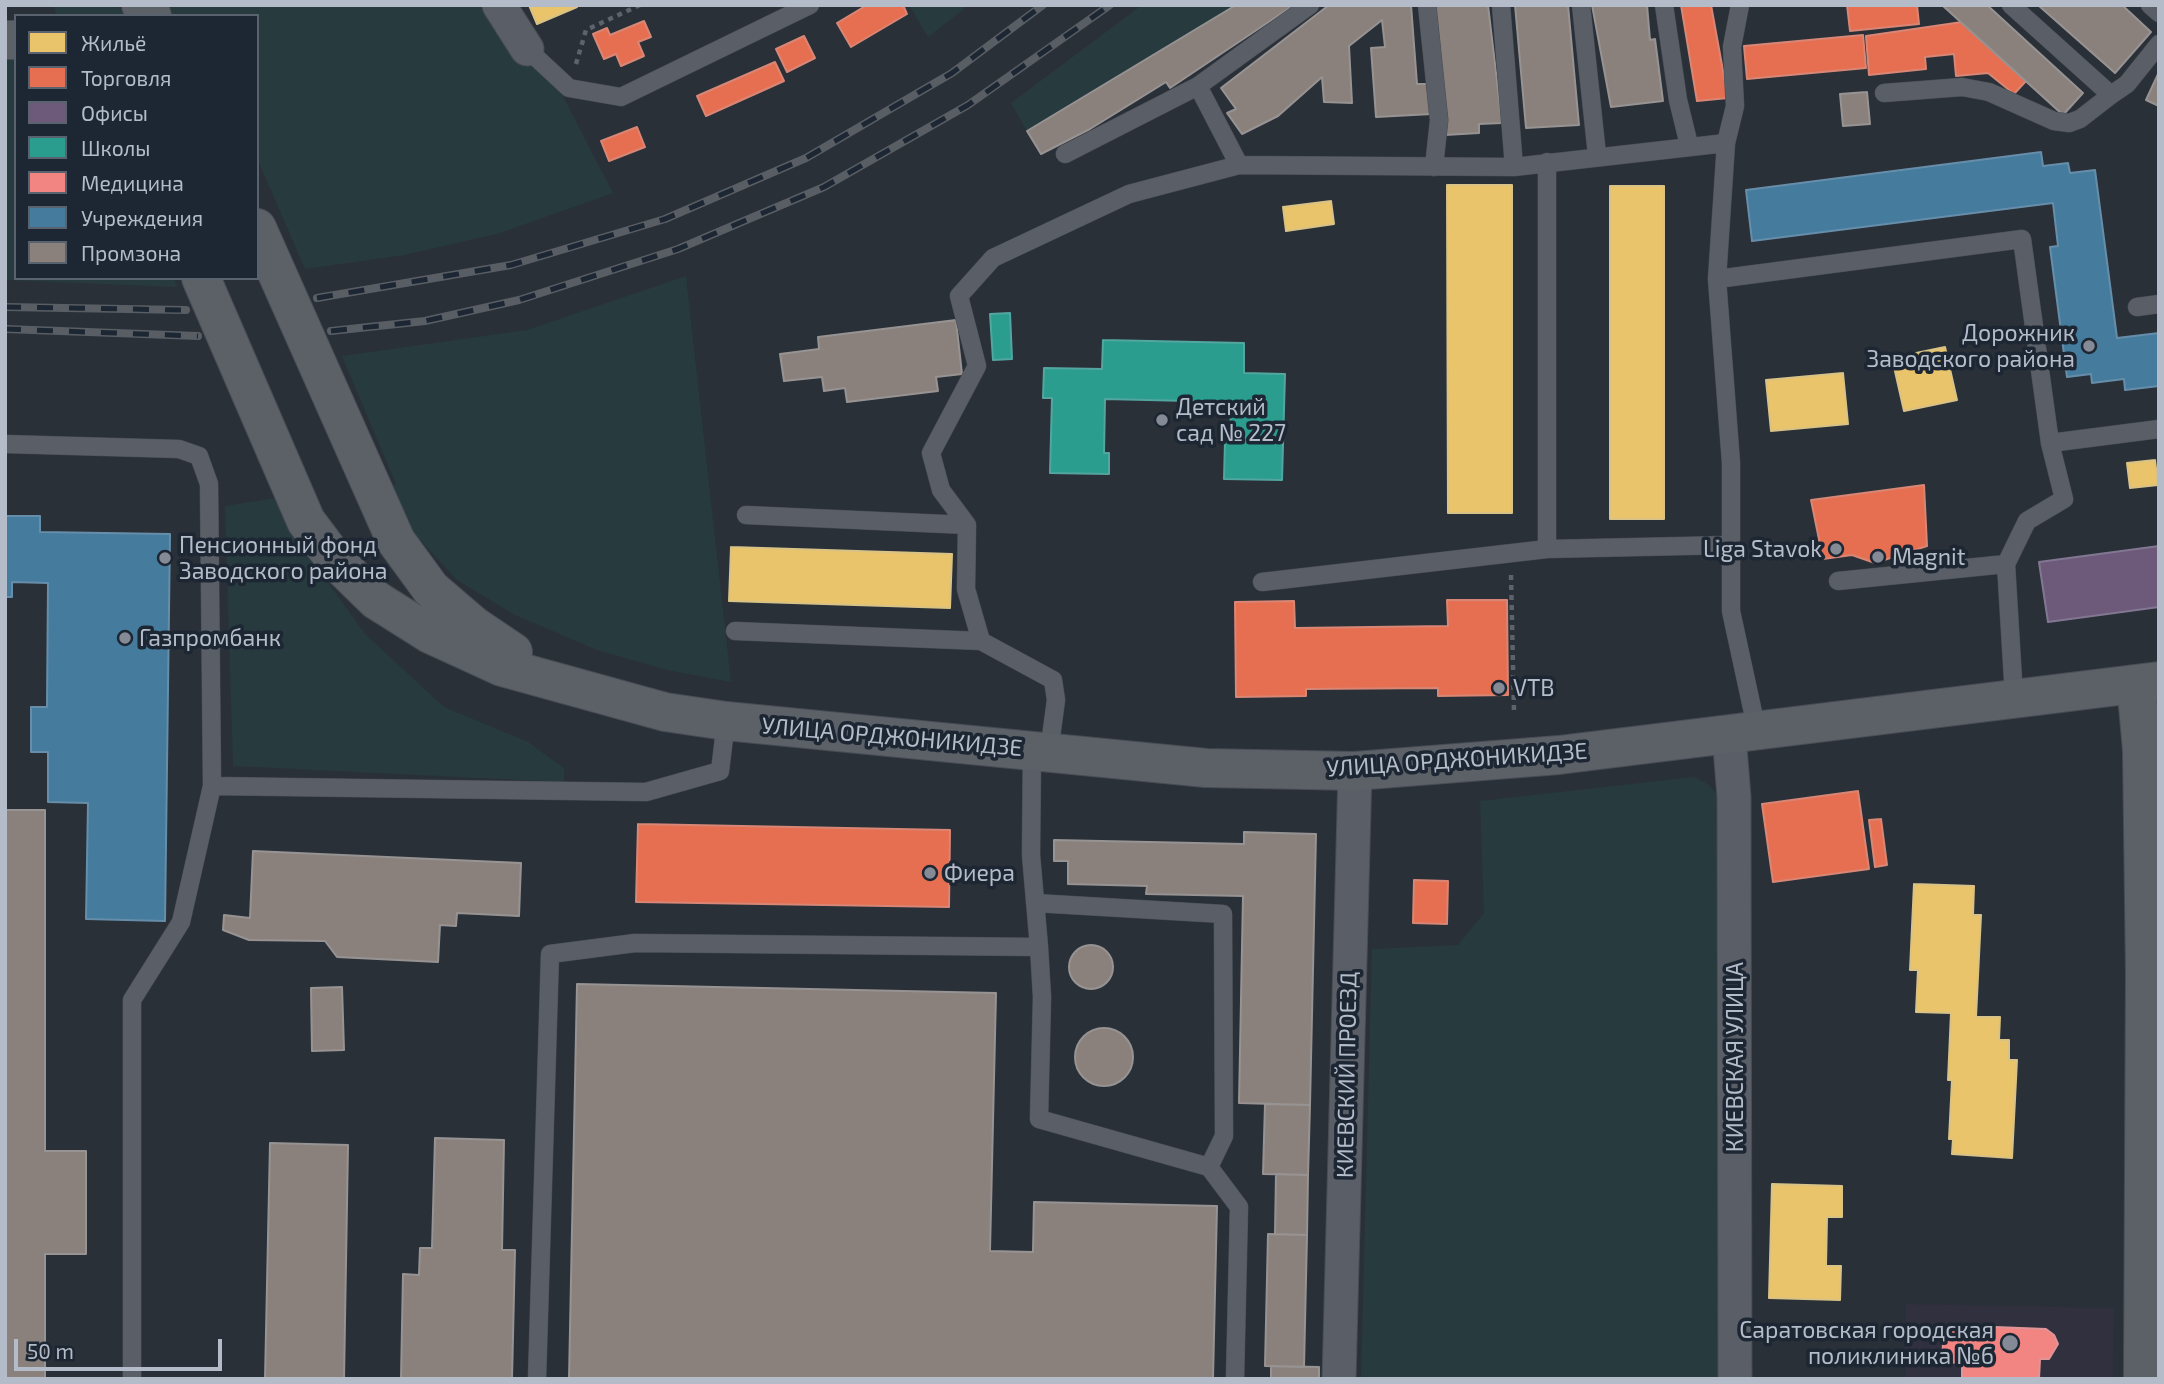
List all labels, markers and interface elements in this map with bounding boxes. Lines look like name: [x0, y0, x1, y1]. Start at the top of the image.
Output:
legend: [14, 14, 259, 280]
text: Жильё: [81, 30, 146, 55]
text: Торговля: [81, 65, 171, 90]
text: Офисы: [81, 100, 148, 125]
text: Школы: [81, 135, 150, 160]
text: Медицина: [81, 170, 184, 195]
text: Учреждения: [81, 205, 203, 230]
text: Промзона: [81, 240, 181, 265]
place label: Дорожник Заводского района: [1867, 319, 2075, 373]
marker: Дорожник Заводского района: [2081, 338, 2097, 354]
place label: Детский сад № 227: [1176, 393, 1286, 447]
marker: Детский сад № 227: [1154, 412, 1170, 428]
place label: Пенсионный фонд Заводского района: [179, 531, 387, 585]
place label: Liga Stavok: [1703, 535, 1822, 563]
marker: Liga Stavok: [1828, 541, 1844, 557]
place label: Magnit: [1892, 543, 1965, 571]
marker: Magnit: [1870, 549, 1886, 565]
marker: Пенсионный фонд Заводского района: [157, 550, 173, 566]
place label: Газпромбанк: [139, 624, 281, 652]
marker: Газпромбанк: [117, 630, 133, 646]
place label: VTB: [1513, 674, 1555, 702]
marker: VTB: [1491, 680, 1507, 696]
street label: УЛИЦА ОРДЖОНИКИДЗЕ: [761, 712, 1023, 762]
street label: УЛИЦА ОРДЖОНИКИДЗЕ: [1326, 737, 1588, 783]
place label: Фиера: [944, 859, 1015, 887]
marker: Фиера: [922, 865, 938, 881]
street label: КИЕВСКАЯ УЛИЦА: [1721, 962, 1749, 1152]
street label: КИЕВСКИЙ ПРОЕЗД: [1331, 972, 1363, 1178]
place label: Саратовская городская поликлиника №6: [1739, 1316, 1994, 1370]
scale bar: [18, 1324, 226, 1368]
marker: Саратовская городская поликлиника №6: [2000, 1333, 2020, 1353]
text: 50 m: [27, 1338, 74, 1363]

